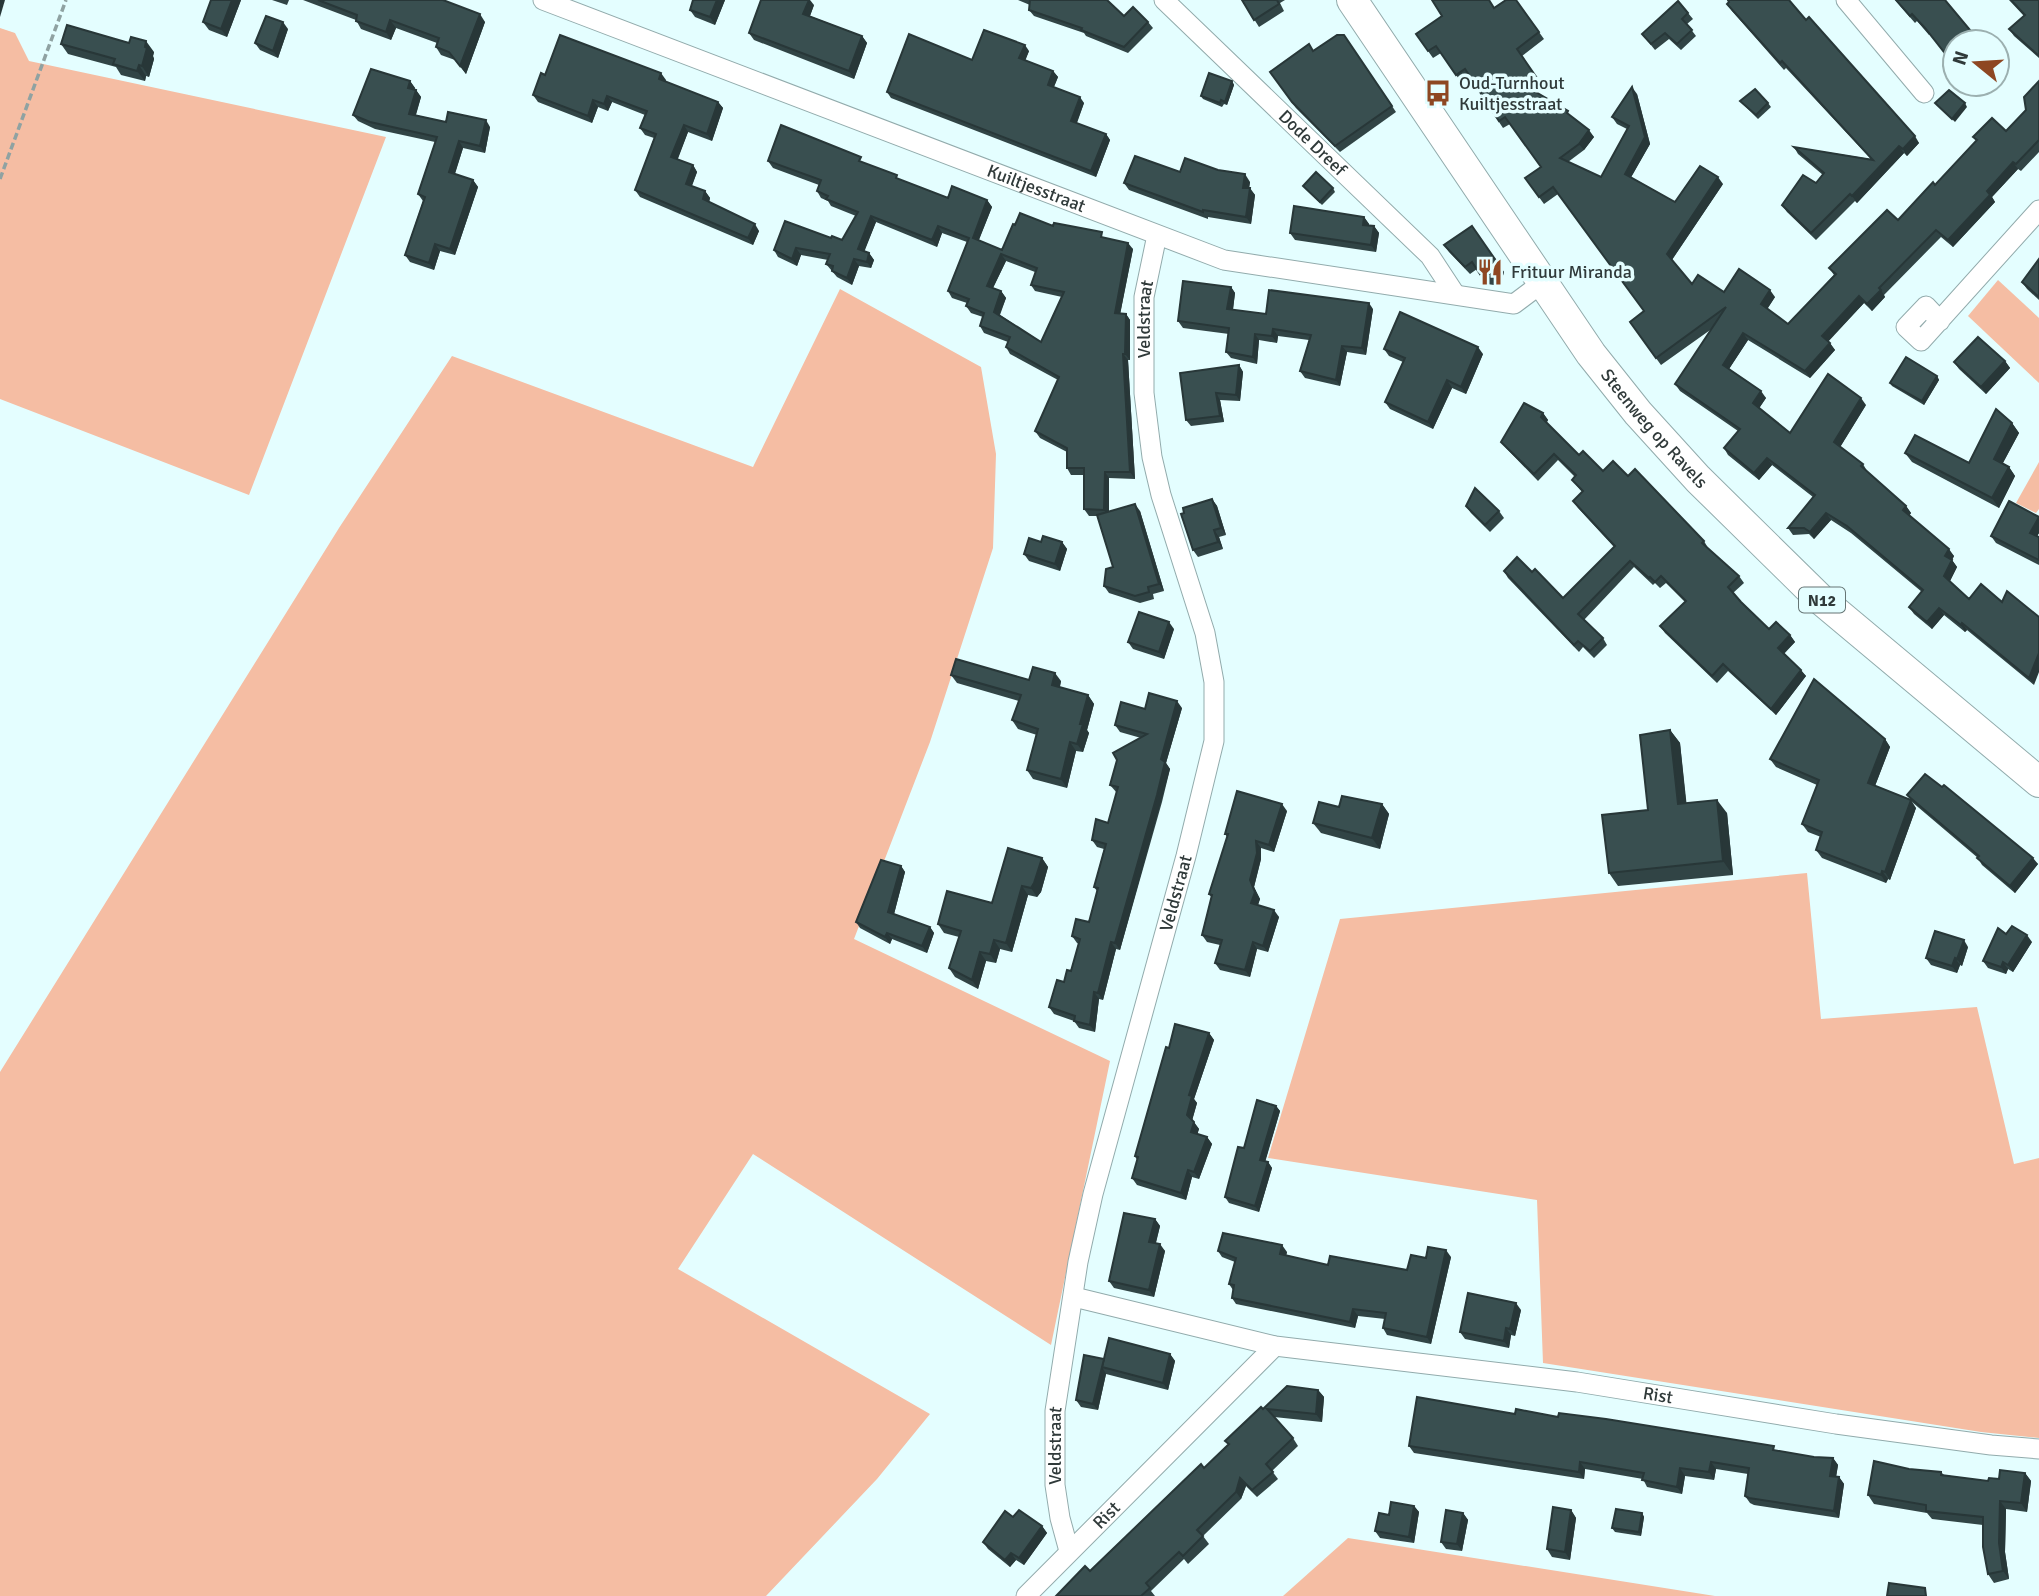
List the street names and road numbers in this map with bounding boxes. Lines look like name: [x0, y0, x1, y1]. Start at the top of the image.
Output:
street label: Dode Dreef: [1274, 105, 1352, 181]
street label: Kuiltjesstraat: [984, 160, 1089, 217]
street label: Veldstraat: [1133, 278, 1158, 358]
street label: Steenweg op Ravels: [1596, 364, 1712, 493]
road number: N12: [1799, 587, 1845, 612]
street label: Veldstraat: [1155, 853, 1197, 934]
street label: Rist: [1641, 1382, 1674, 1408]
street label: Veldstraat: [1044, 1405, 1067, 1485]
street label: Rist: [1088, 1497, 1125, 1534]

